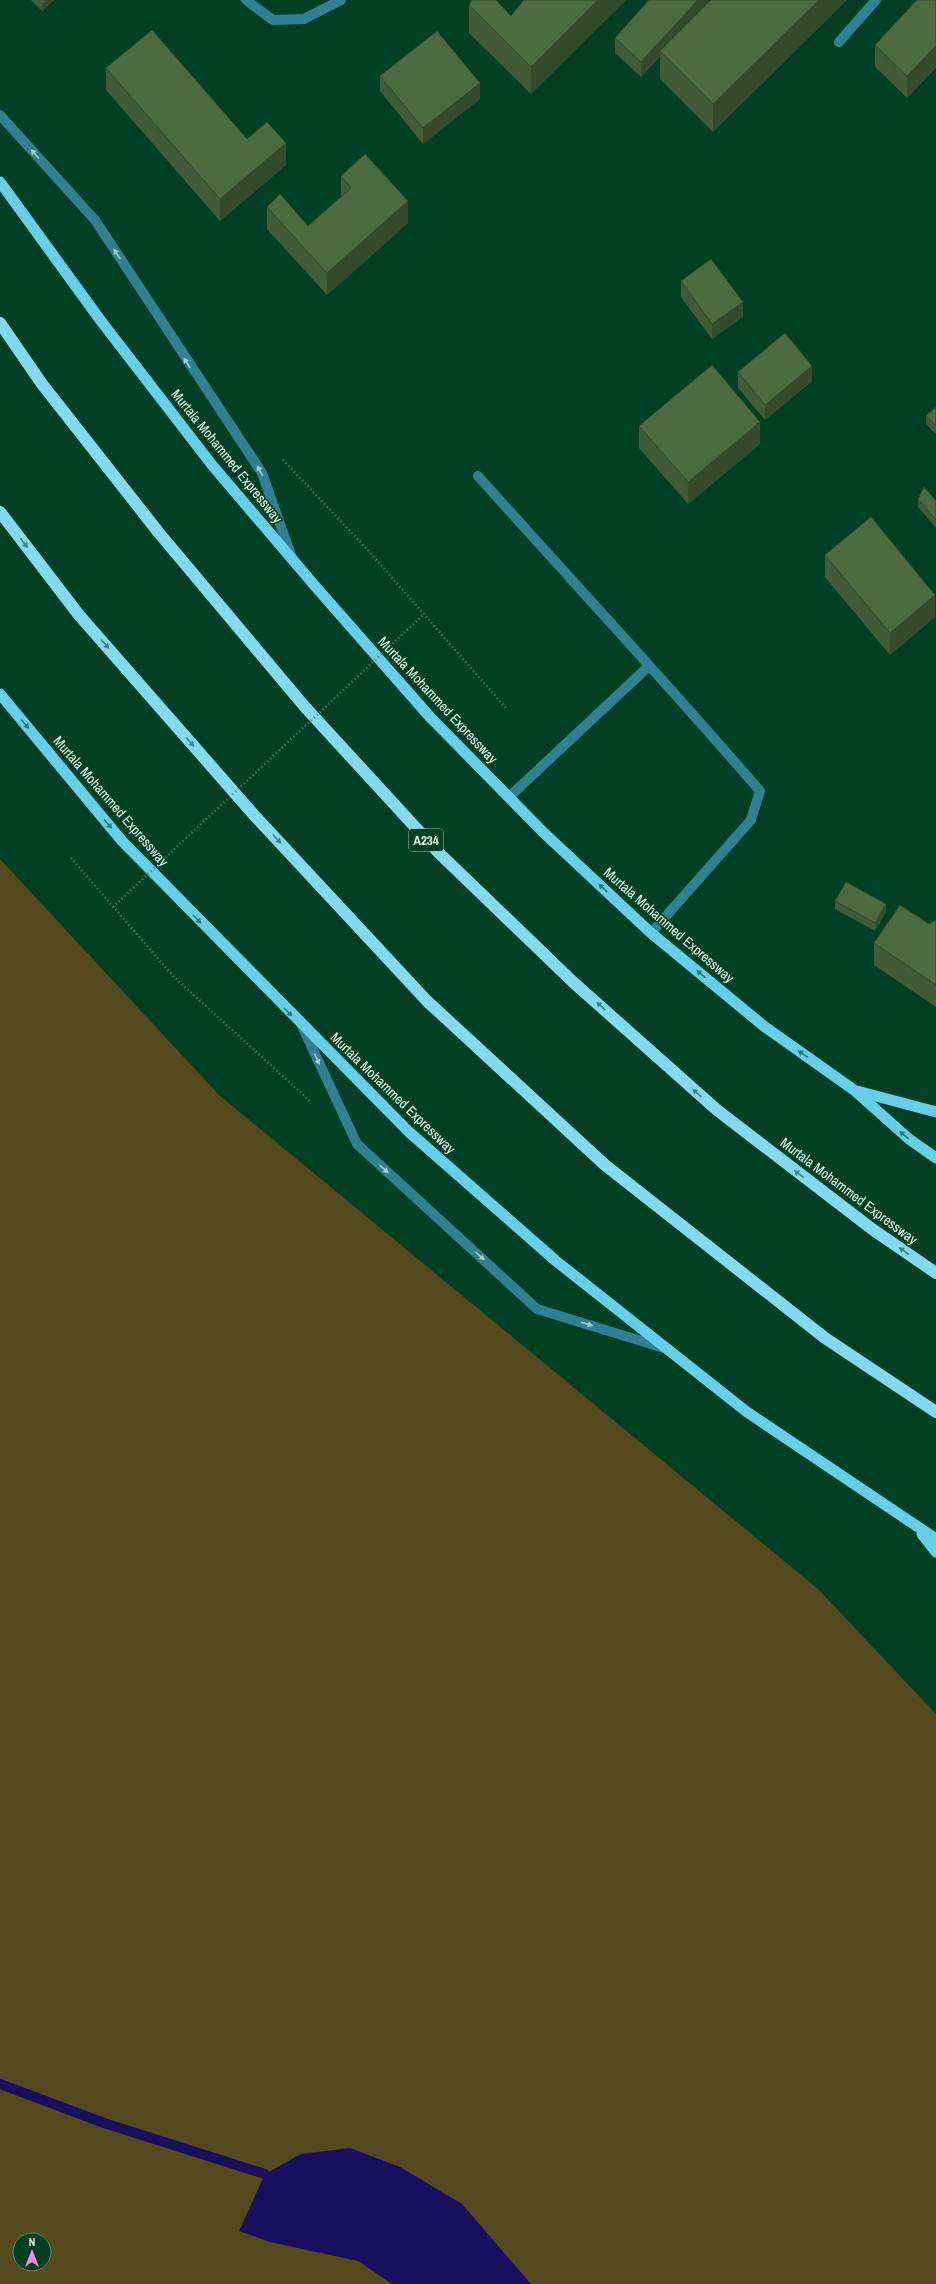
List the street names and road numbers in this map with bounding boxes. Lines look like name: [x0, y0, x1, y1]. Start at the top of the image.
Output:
street label: Murtala Mohammed Expressway: [167, 385, 287, 527]
street label: Murtala Mohammed Expressway: [374, 633, 502, 767]
street label: Murtala Mohammed Expressway: [49, 732, 173, 870]
road number: A234: [409, 829, 443, 851]
street label: Murtala Mohammed Expressway: [600, 863, 738, 987]
street label: Murtala Mohammed Expressway: [327, 1028, 460, 1158]
street label: Murtala Mohammed Expressway: [777, 1134, 921, 1249]

